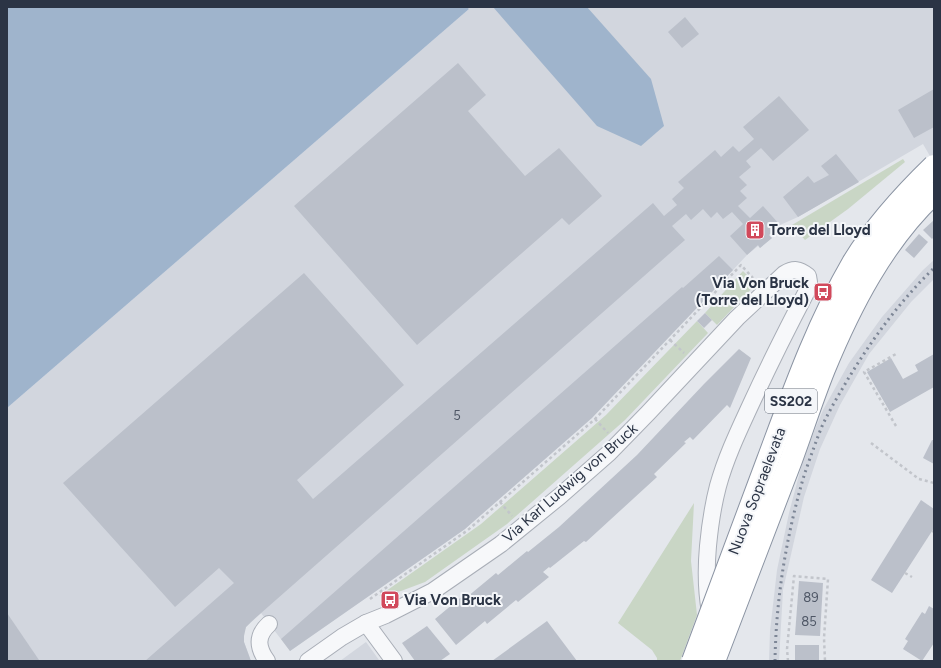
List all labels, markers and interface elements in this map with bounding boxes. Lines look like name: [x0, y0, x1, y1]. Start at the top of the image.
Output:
building icon: Torre del Lloyd: [744, 219, 766, 241]
place label: Torre del Lloyd: [769, 221, 871, 239]
place label: Via Von Bruck (Torre del Lloyd): [696, 274, 809, 309]
bus stop icon: Via Von Bruck (Torre del Lloyd): [812, 281, 834, 303]
road number: SS202: [765, 389, 817, 413]
house number: 5: [453, 408, 461, 423]
street label: Via Karl Ludwig von Bruck: [499, 419, 642, 547]
street label: Nuova Sopraelevata: [724, 425, 790, 557]
bus stop icon: Via Von Bruck: [379, 589, 401, 611]
house number: 89: [803, 590, 819, 605]
place label: Via Von Bruck: [404, 591, 501, 609]
house number: 85: [801, 614, 817, 629]

